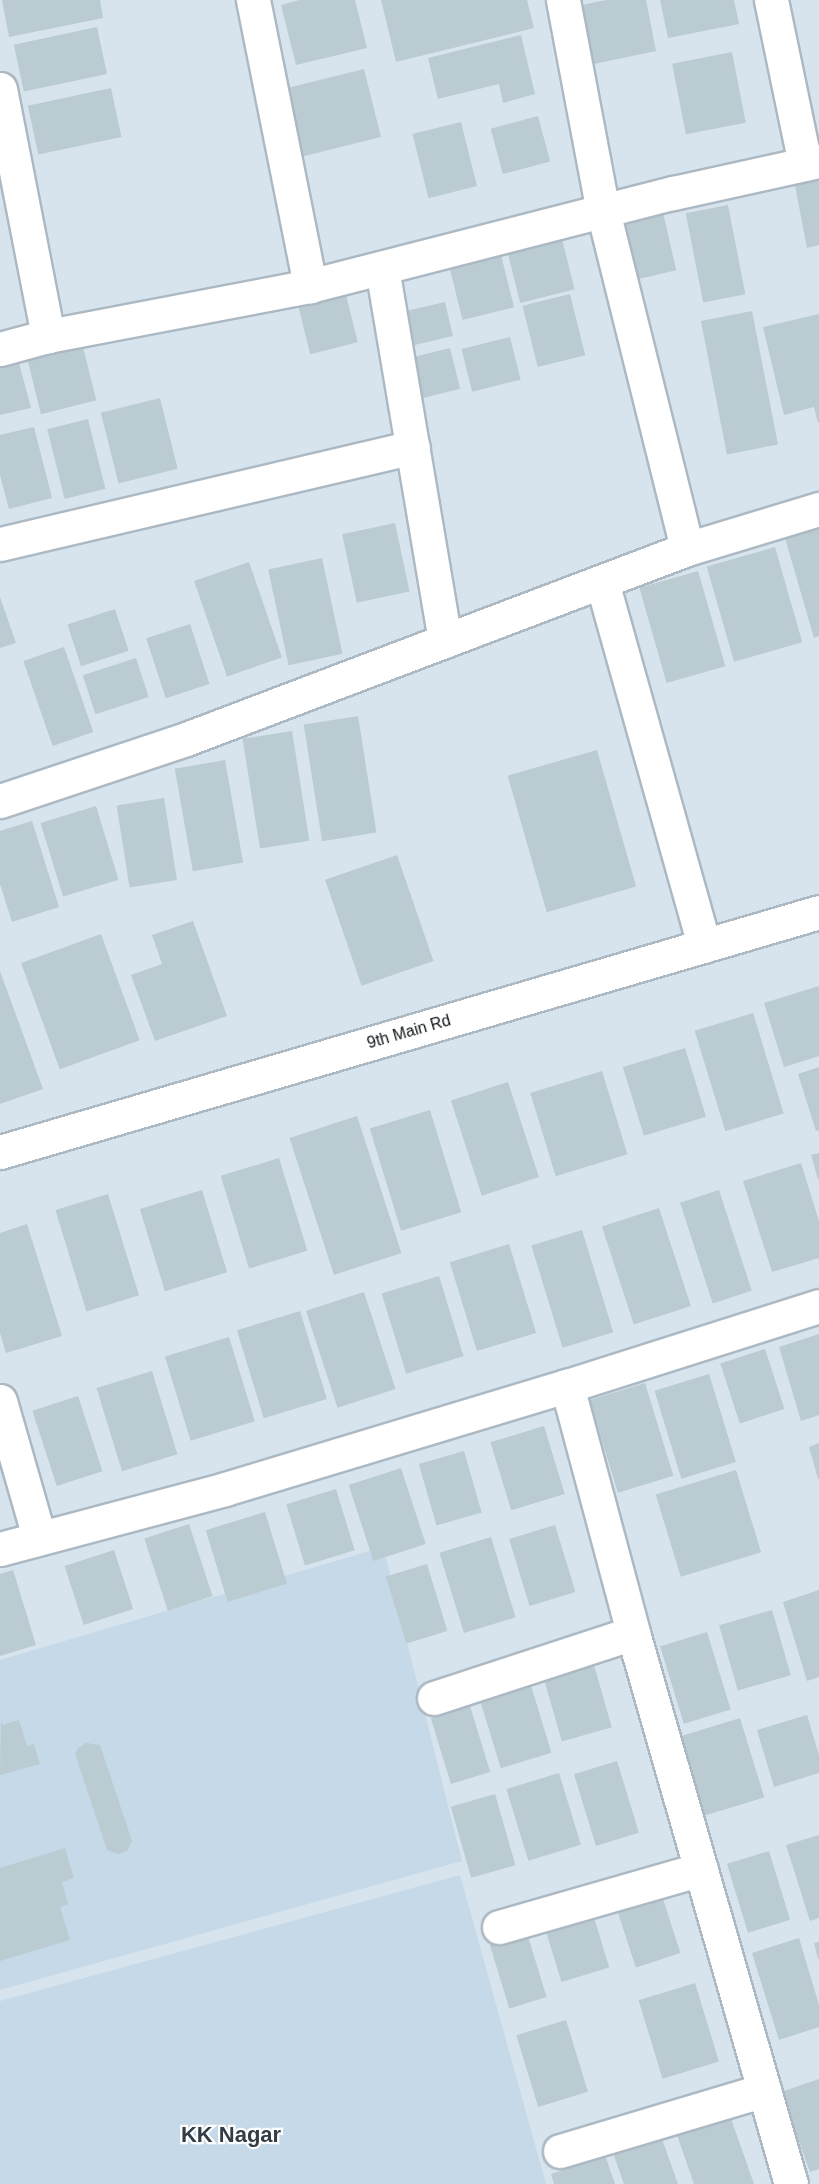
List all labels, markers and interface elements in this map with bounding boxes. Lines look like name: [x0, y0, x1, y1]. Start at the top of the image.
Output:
street label: 9th Main Rd: [365, 1011, 453, 1053]
district label: KK Nagar: [181, 2122, 281, 2148]

